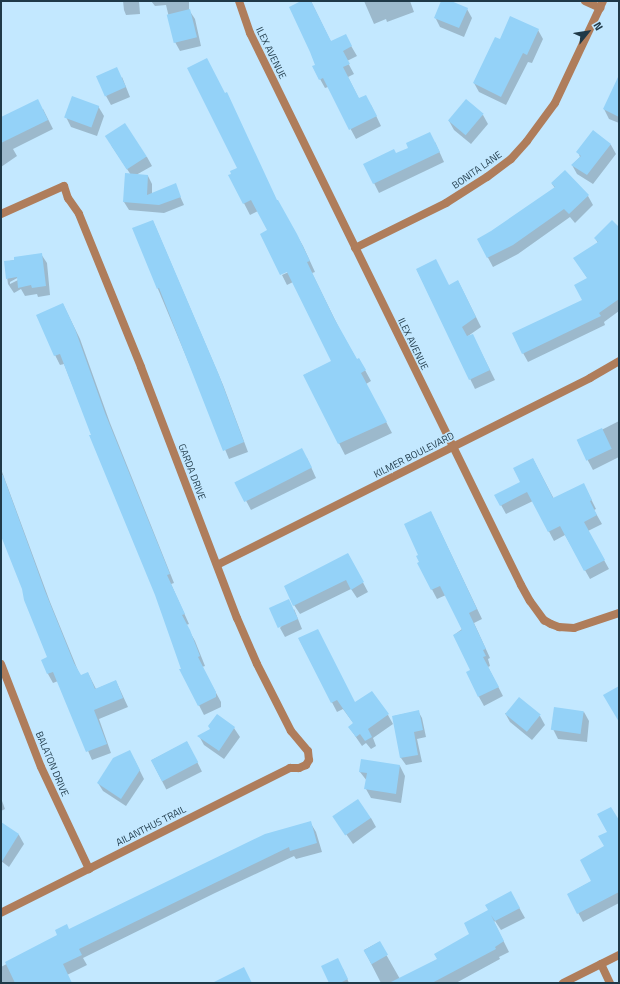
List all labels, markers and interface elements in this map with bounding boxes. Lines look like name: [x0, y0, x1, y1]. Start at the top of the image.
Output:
north arrow: [568, 12, 608, 52]
text: N: [590, 19, 607, 33]
street label: ILEX AVENUE: [253, 25, 289, 81]
street label: BONITA LANE: [450, 148, 504, 192]
street label: ILEX AVENUE: [395, 316, 431, 372]
street label: KILMER BOULEVARD: [372, 429, 456, 481]
street label: GARDA DRIVE: [176, 442, 208, 502]
street label: BALATON DRIVE: [33, 730, 71, 798]
street label: AILANTHUS TRAIL: [114, 803, 188, 849]

